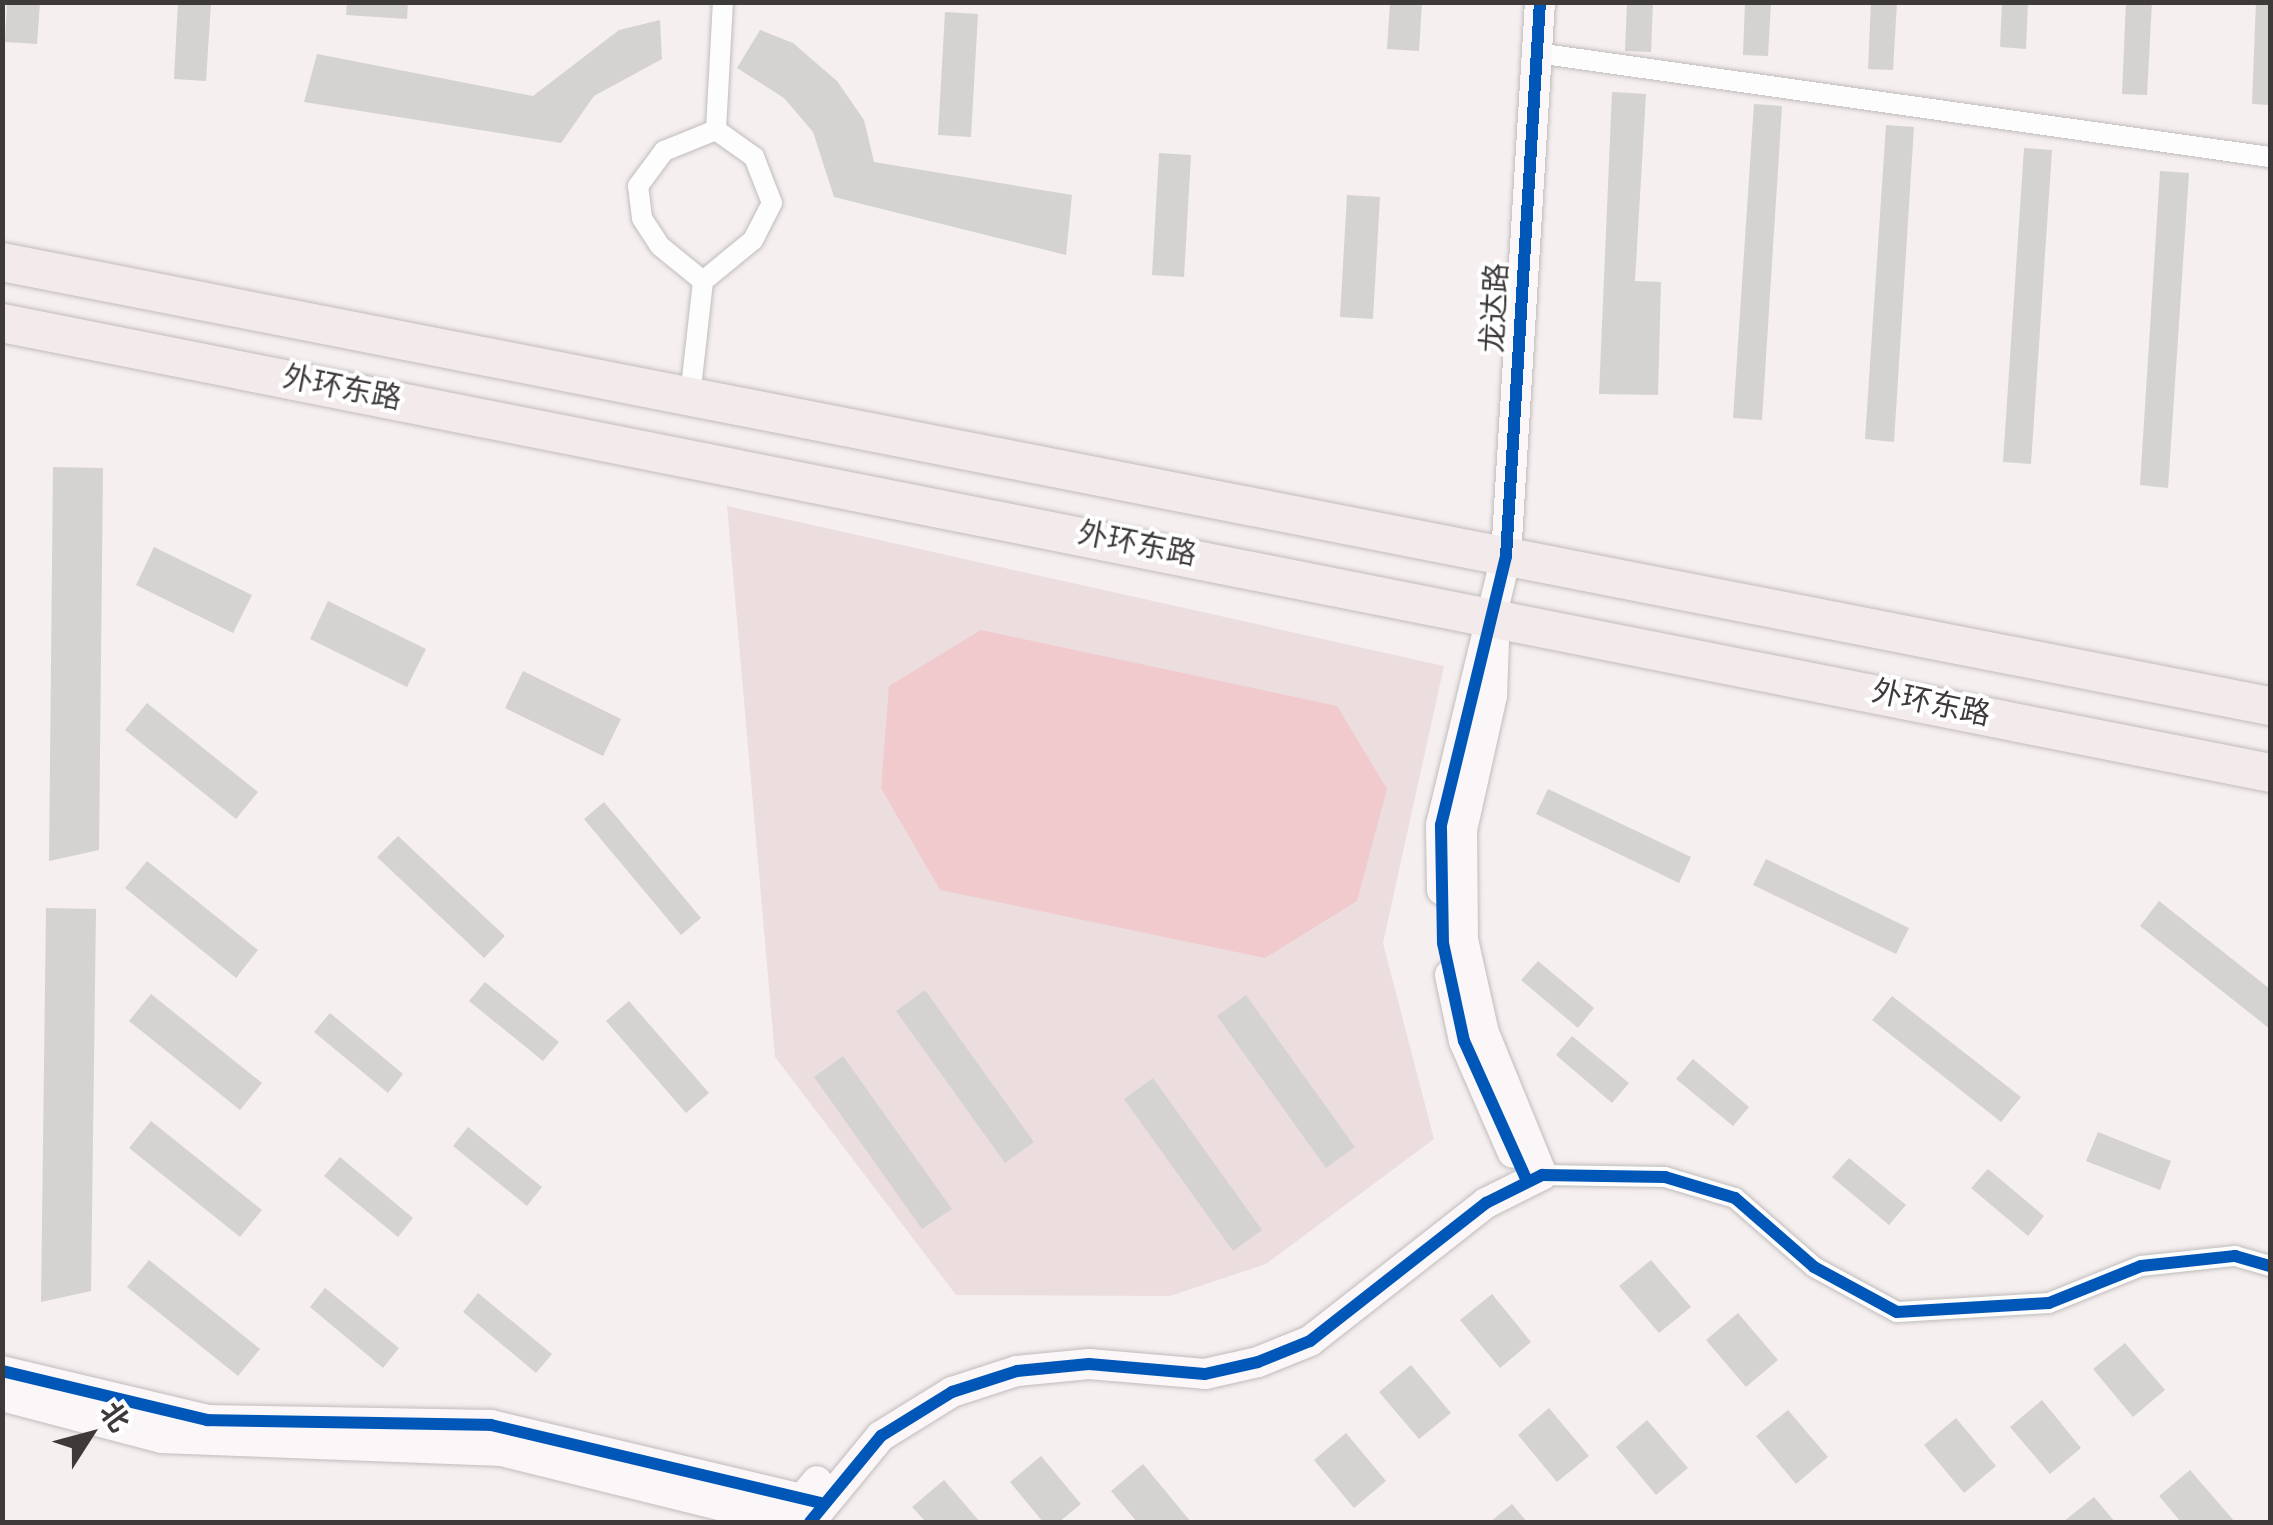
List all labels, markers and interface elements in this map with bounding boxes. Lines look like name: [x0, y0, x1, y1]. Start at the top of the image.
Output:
street label: 龙达路: [1476, 262, 1516, 354]
street label: 外环东路: [280, 360, 404, 418]
street label: 外环东路: [1075, 516, 1199, 574]
street label: 外环东路: [1869, 674, 1993, 734]
north arrow: [40, 1385, 140, 1485]
text: 北: [92, 1396, 136, 1439]

